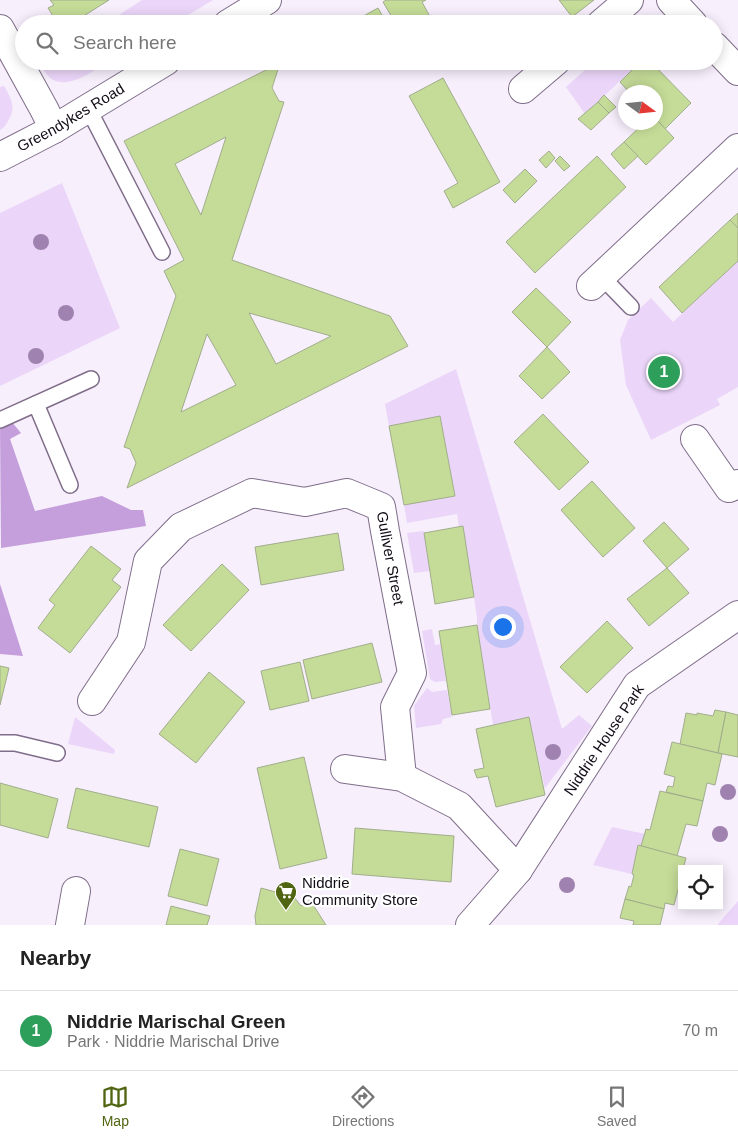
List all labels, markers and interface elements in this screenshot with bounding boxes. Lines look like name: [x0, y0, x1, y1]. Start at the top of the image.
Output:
search box: [15, 15, 723, 70]
icon: search: [33, 29, 61, 57]
text: Search here: [73, 32, 177, 53]
street label: Greendykes Road: [14, 79, 127, 155]
north arrow: [618, 85, 663, 130]
pin: 1: [648, 353, 680, 391]
street label: Gulliver Street: [374, 510, 408, 607]
your location: [490, 614, 516, 640]
street label: Niddrie House Park: [560, 681, 647, 798]
map controls: [678, 865, 723, 910]
button: locate: [678, 865, 723, 910]
place label: Niddrie Community Store: [302, 874, 418, 908]
supermarket icon: Niddrie Community Store: [274, 880, 298, 911]
text: Nearby: [20, 946, 91, 969]
text: Niddrie Marischal Green: [67, 1011, 286, 1032]
text: 1: [32, 1022, 40, 1039]
text: 70 m: [682, 1022, 718, 1039]
text: Park · Niddrie Marischal Drive: [67, 1033, 280, 1050]
tab: Map: [101, 1083, 129, 1129]
tab: Directions: [332, 1083, 394, 1129]
tab: Saved: [597, 1083, 637, 1129]

